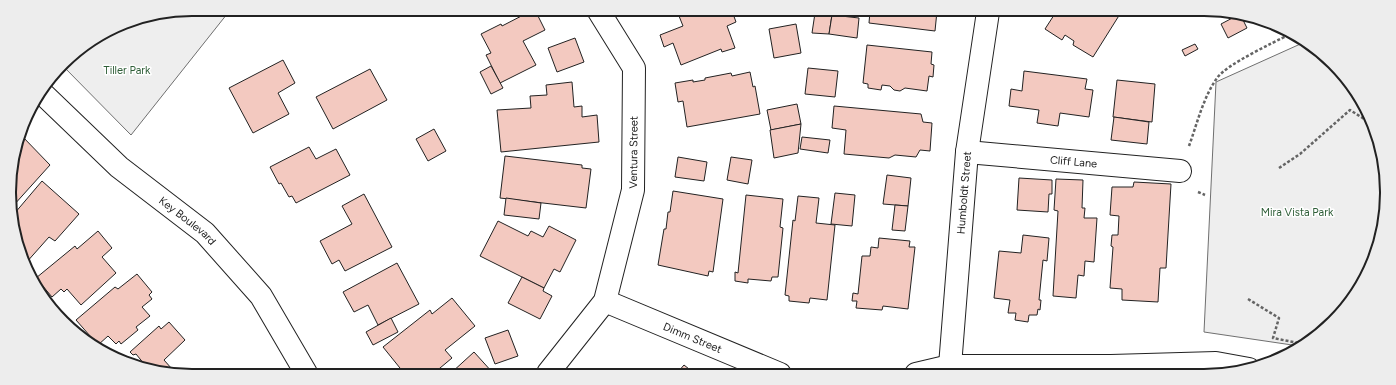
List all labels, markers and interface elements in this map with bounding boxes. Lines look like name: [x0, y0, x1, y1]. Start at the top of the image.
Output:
park label: Tiller Park: [104, 64, 151, 77]
street label: Ventura Street: [627, 116, 640, 189]
street label: Humboldt Street: [954, 151, 974, 235]
street label: Cliff Lane: [1049, 153, 1098, 170]
street label: Key Boulevard: [156, 194, 219, 248]
park label: Mira Vista Park: [1261, 206, 1334, 219]
street label: Dimm Street: [661, 320, 724, 356]

